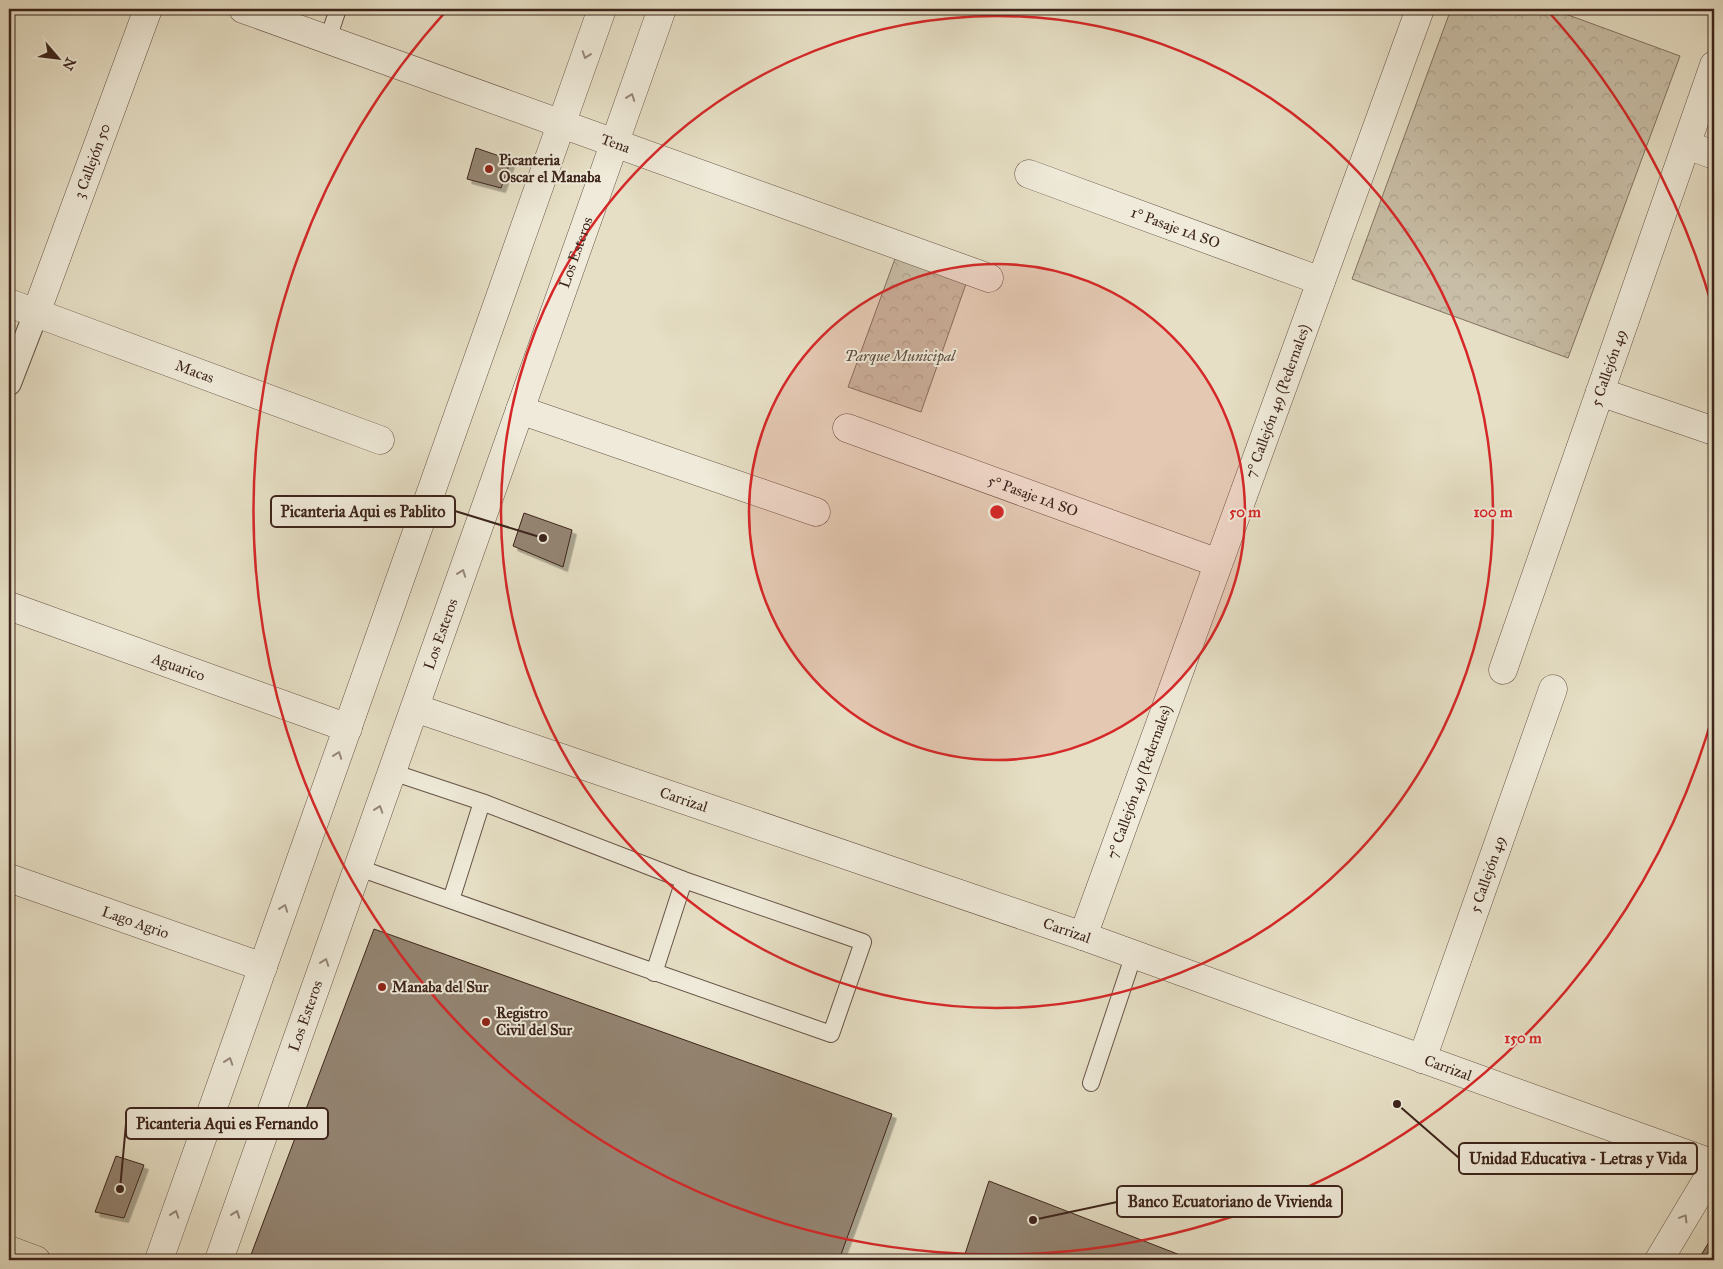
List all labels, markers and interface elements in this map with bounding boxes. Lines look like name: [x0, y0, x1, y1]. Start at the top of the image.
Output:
north arrow: [32, 32, 82, 82]
one-way arrow: [581, 50, 591, 58]
text: N: [59, 55, 79, 73]
one-way arrow: [625, 93, 635, 102]
street label: 3 Callejón 50: [70, 121, 114, 201]
street label: Tena: [598, 130, 633, 157]
place label: Picanteria Oscar el Manaba: [499, 151, 601, 186]
marker: Picanteria Oscar el Manaba: [483, 163, 495, 175]
street label: 1° Pasaje 1A SO: [1128, 203, 1223, 252]
street label: Los Esteros: [555, 214, 597, 290]
street label: 7° Callejón 49 (Pedernales): [1241, 322, 1315, 481]
street label: 5 Callejón 49: [1587, 327, 1630, 409]
park label: Parque Municipal: [845, 347, 957, 366]
street label: Macas: [173, 356, 217, 387]
street label: 5° Pasaje 1A SO: [986, 471, 1081, 520]
callout: Picanteria Aqui es Pablito: [271, 496, 455, 527]
text: Picanteria Aqui es Pablito: [281, 502, 445, 522]
centre of rings: [988, 503, 1006, 521]
text: 50 m: [1229, 503, 1261, 521]
text: 100 m: [1473, 503, 1513, 521]
one-way arrow: [456, 570, 466, 578]
street label: Los Esteros: [420, 596, 461, 672]
street label: Aguarico: [148, 649, 208, 685]
street label: 7° Callejón 49 (Pedernales): [1103, 702, 1176, 861]
one-way arrow: [332, 751, 342, 759]
street label: Carrizal: [658, 783, 711, 817]
one-way arrow: [373, 805, 383, 814]
street label: 5 Callejón 49: [1466, 833, 1509, 915]
street label: Lago Agrio: [100, 902, 172, 942]
one-way arrow: [278, 904, 288, 913]
street label: Carrizal: [1041, 914, 1094, 947]
one-way arrow: [319, 959, 329, 967]
street label: Los Esteros: [285, 978, 326, 1054]
place label: Manaba del Sur: [392, 978, 489, 996]
marker: Manaba del Sur: [376, 981, 388, 993]
place label: Registro Civil del Sur: [496, 1004, 573, 1039]
marker: Registro Civil del Sur: [480, 1016, 492, 1028]
text: 150 m: [1504, 1029, 1542, 1047]
street label: Carrizal: [1422, 1051, 1475, 1085]
one-way arrow: [223, 1057, 233, 1066]
callout: Picanteria Aqui es Fernando: [126, 1108, 328, 1139]
text: Picanteria Aqui es Fernando: [136, 1114, 318, 1134]
callout: Unidad Educativa - Letras y Vida: [1459, 1143, 1697, 1174]
text: Unidad Educativa - Letras y Vida: [1469, 1149, 1688, 1169]
callout: Banco Ecuatoriano de Vivienda: [1117, 1186, 1342, 1217]
text: Banco Ecuatoriano de Vivienda: [1128, 1192, 1334, 1211]
one-way arrow: [169, 1211, 179, 1219]
one-way arrow: [230, 1211, 240, 1219]
one-way arrow: [1678, 1215, 1688, 1224]

